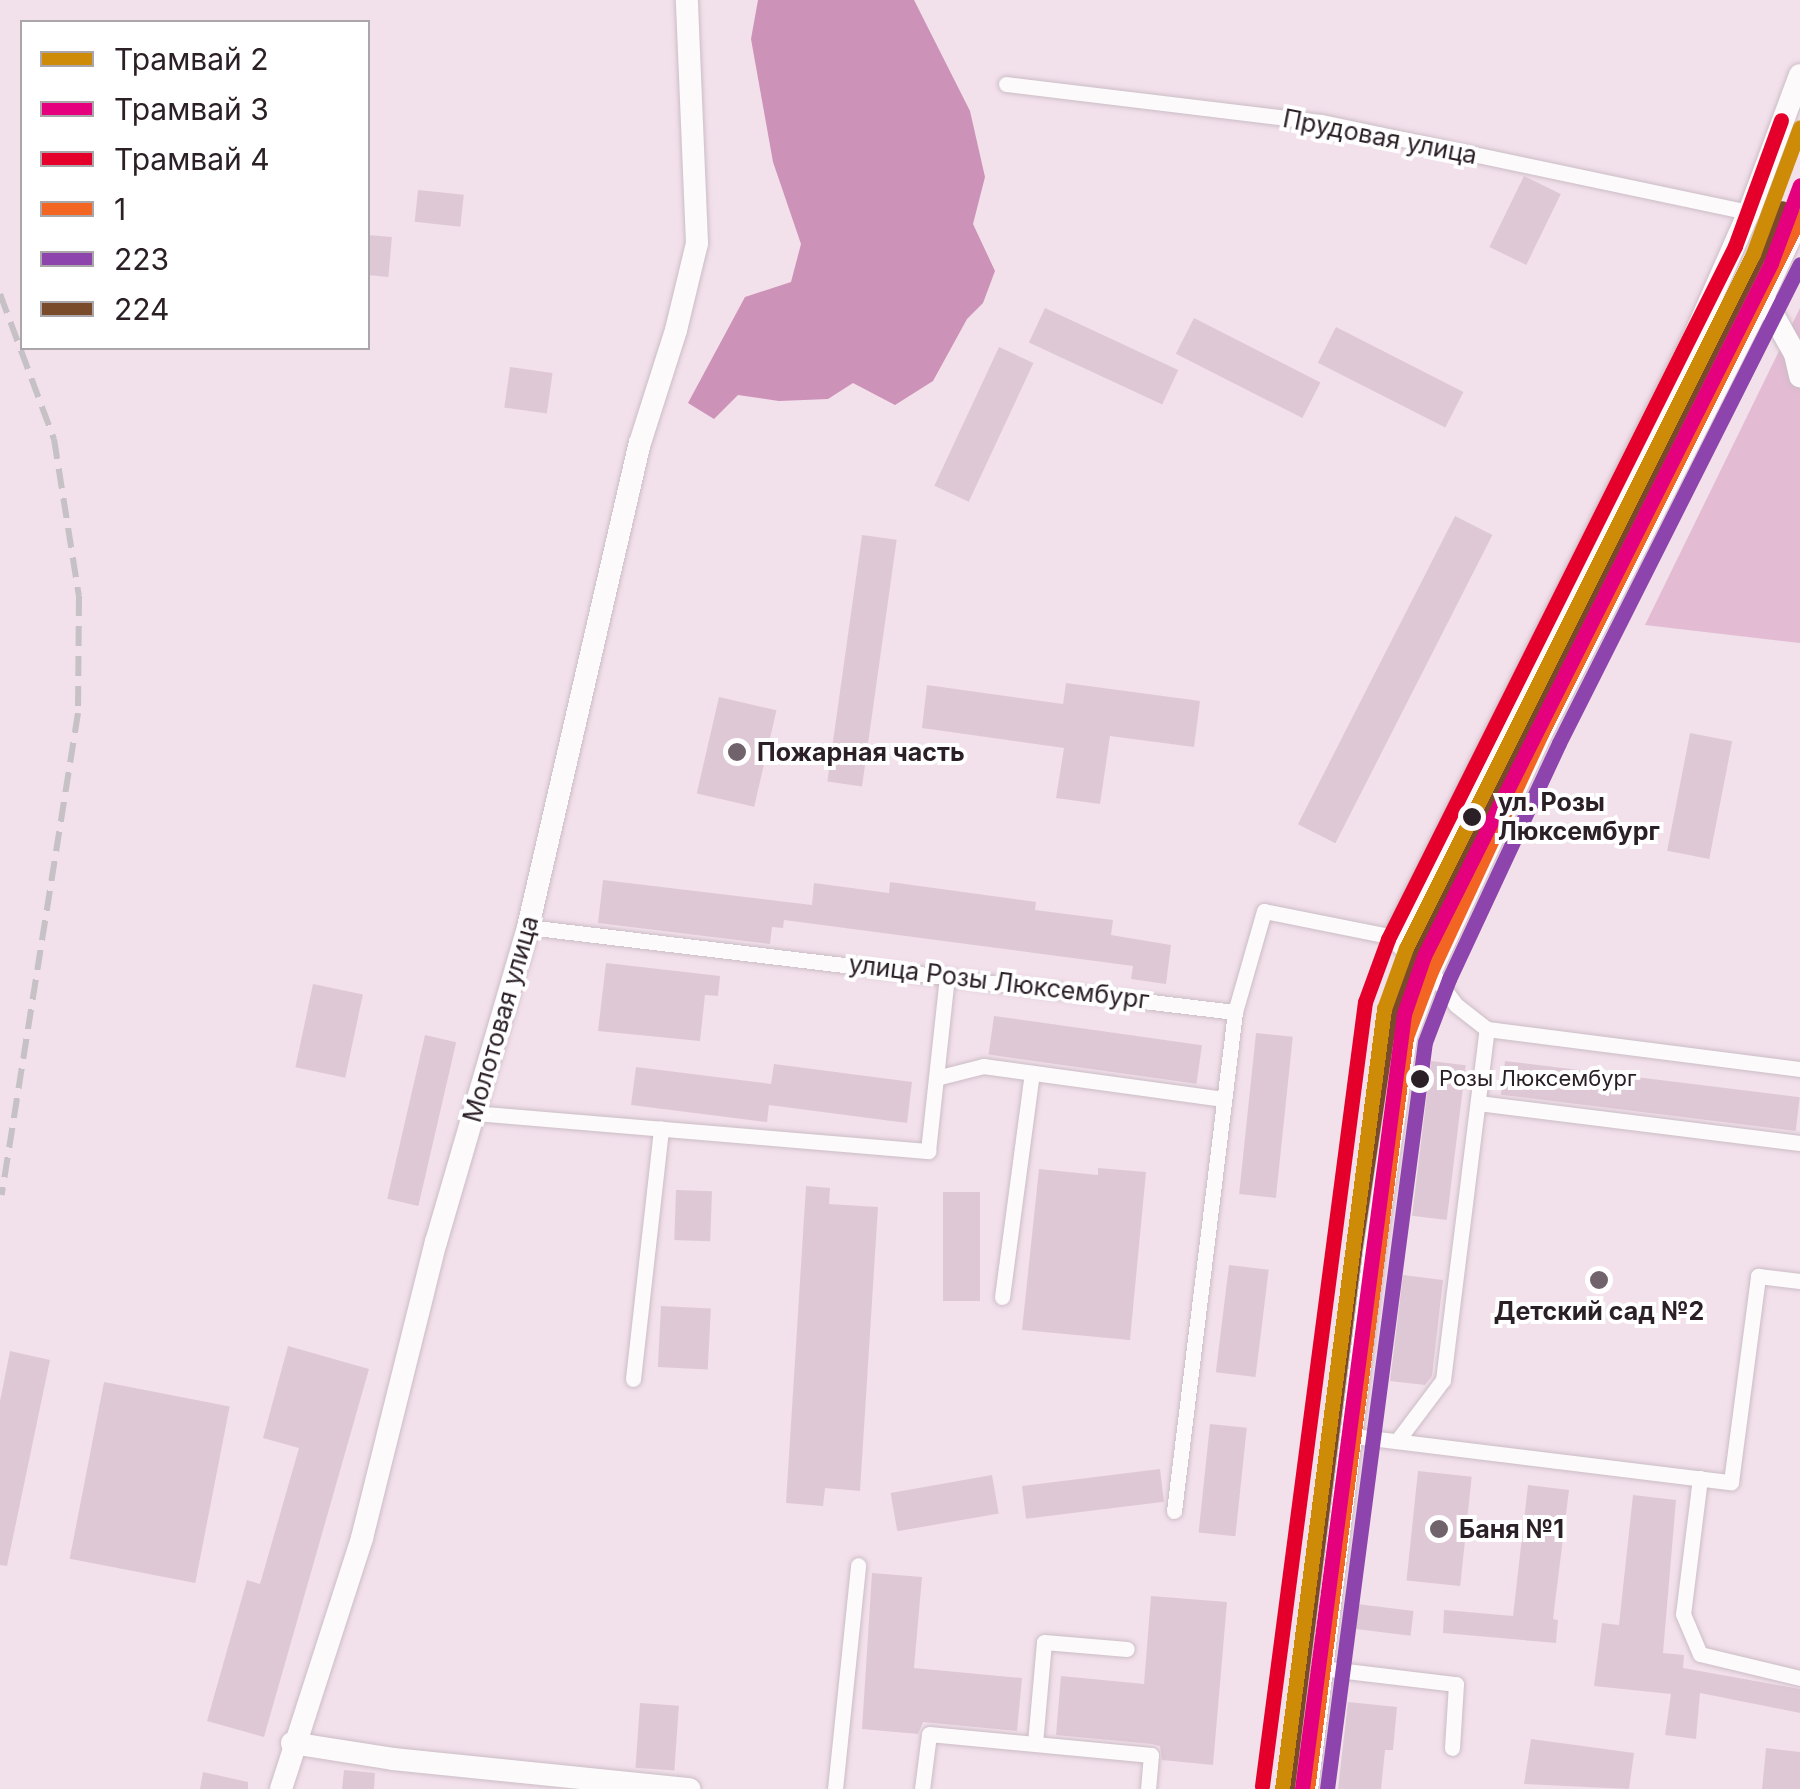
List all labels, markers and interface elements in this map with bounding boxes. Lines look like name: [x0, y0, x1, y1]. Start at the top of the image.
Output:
legend: [20, 20, 370, 350]
text: Трамвай 2: [114, 41, 269, 77]
text: Трамвай 3: [114, 91, 269, 127]
street label: Прудовая улица: [1280, 103, 1480, 171]
text: Трамвай 4: [114, 141, 270, 177]
text: 1: [114, 191, 126, 227]
text: 223: [114, 241, 169, 277]
text: 224: [114, 291, 170, 327]
place label: Пожарная часть: [757, 737, 965, 767]
marker: Пожарная часть: [726, 741, 748, 763]
place label: ул. Розы Люксембург: [1498, 788, 1660, 847]
marker: ул. Розы Люксембург: [1455, 800, 1489, 834]
street label: Молотовая улица: [457, 912, 545, 1126]
street label: улица Розы Люксембург: [847, 949, 1151, 1015]
place label: Розы Люксембург: [1439, 1066, 1637, 1092]
marker: Розы Люксембург: [1410, 1069, 1430, 1089]
marker: Детский сад №2: [1588, 1269, 1610, 1291]
place label: Детский сад №2: [1494, 1296, 1704, 1326]
place label: Баня №1: [1459, 1514, 1564, 1544]
marker: Баня №1: [1428, 1518, 1450, 1540]

